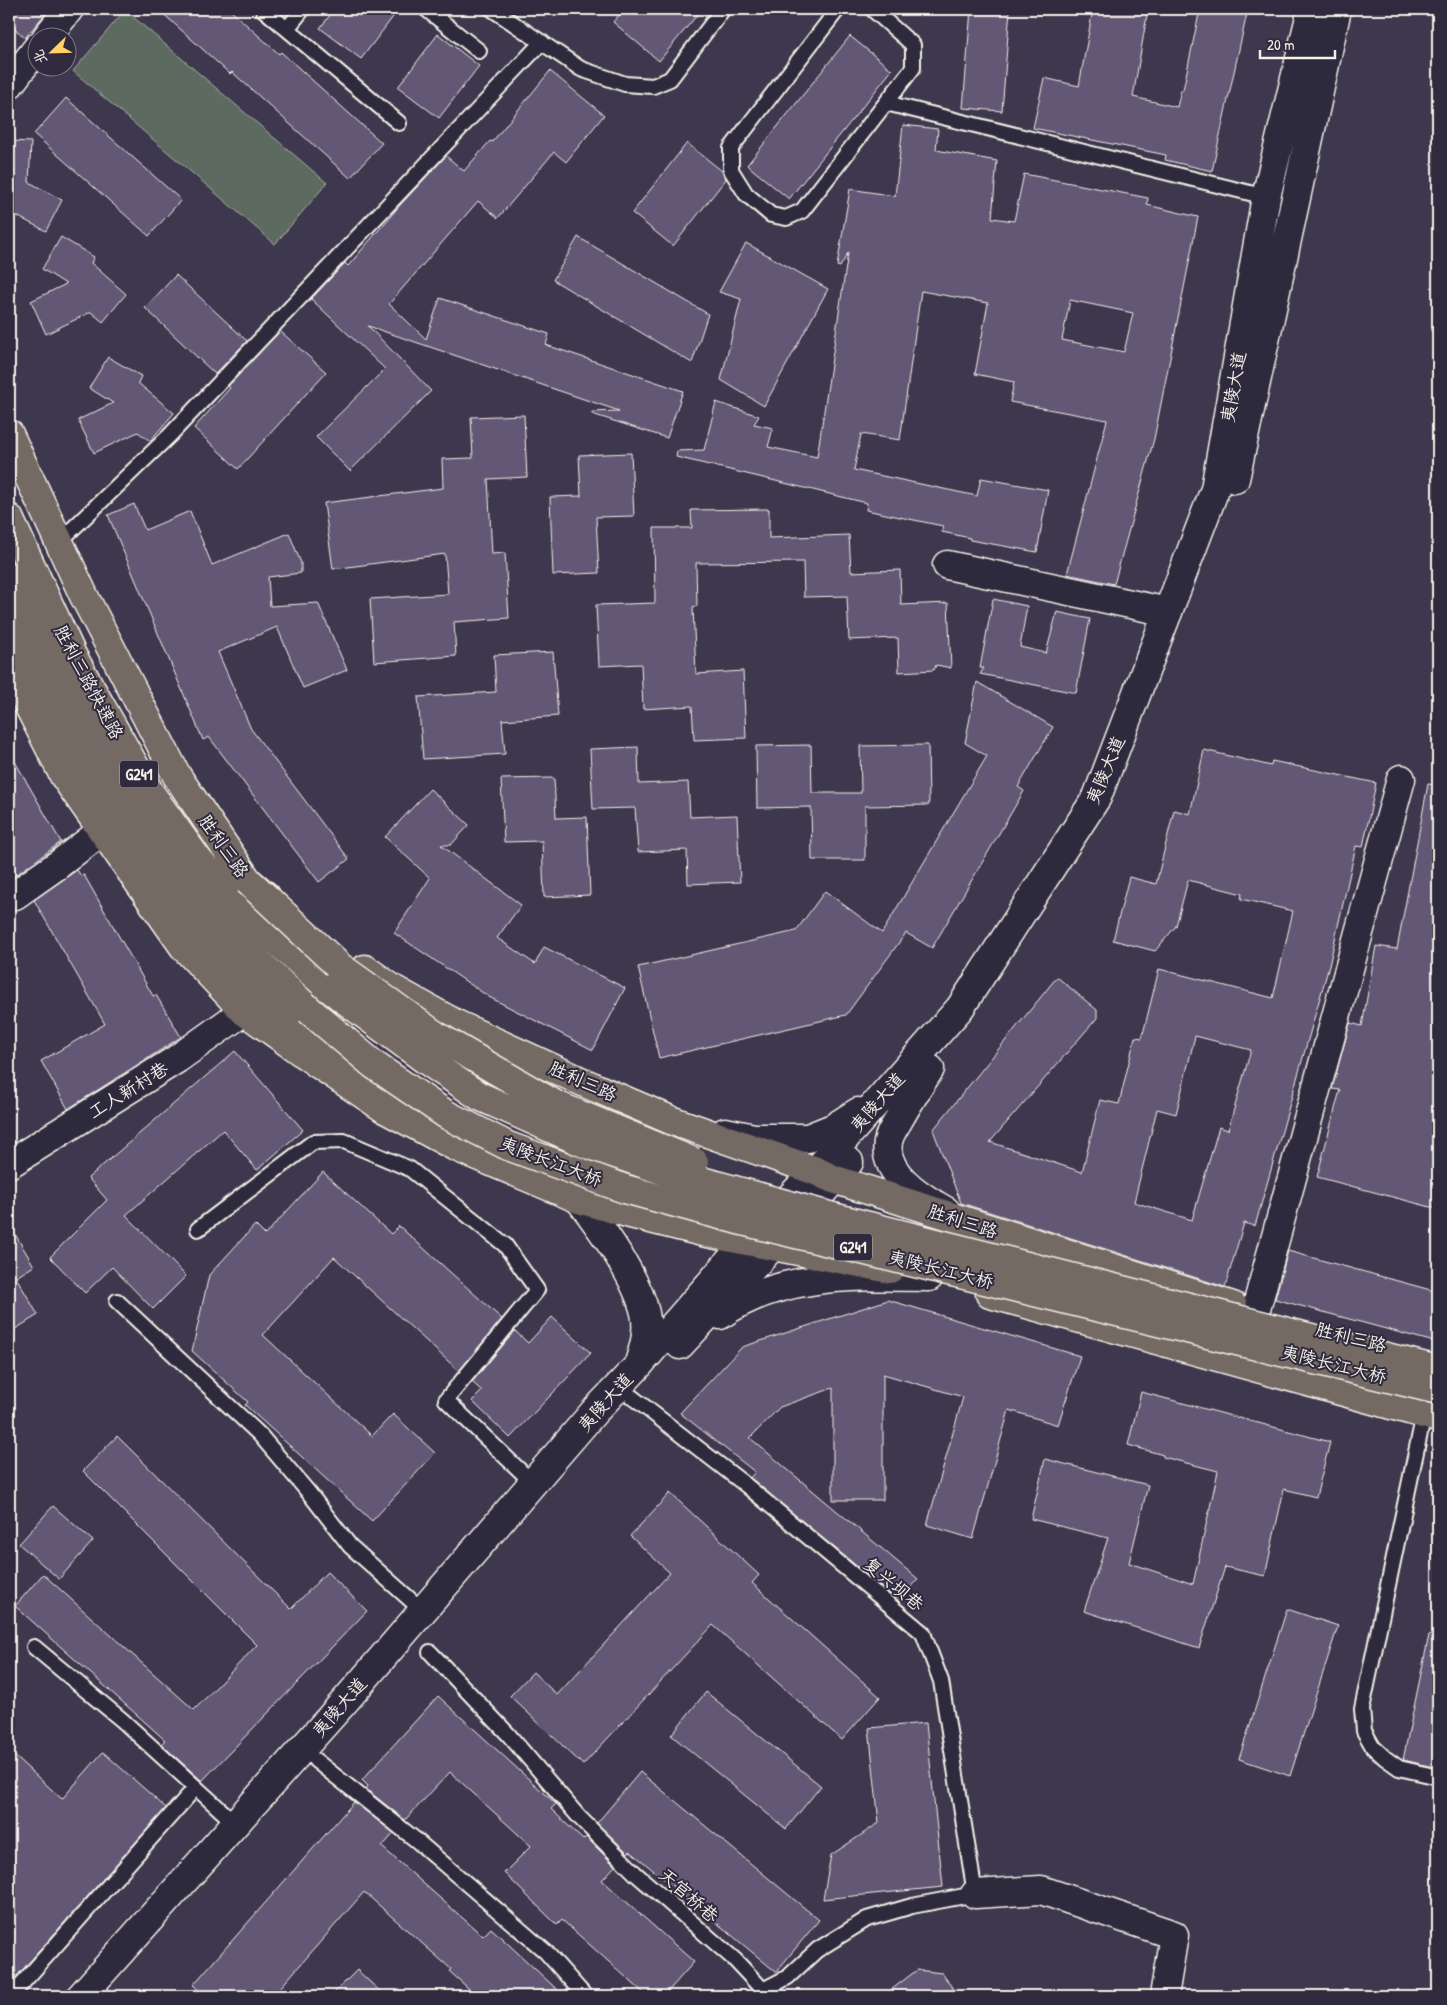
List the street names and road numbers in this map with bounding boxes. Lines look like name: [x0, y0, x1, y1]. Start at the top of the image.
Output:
street label: 夷陵大道: [1214, 349, 1252, 425]
street label: 胜利三路快速路: [48, 621, 130, 743]
street label: 夷陵大道: [1079, 732, 1131, 808]
road number: G241: [120, 761, 158, 788]
street label: 胜利三路: [193, 809, 255, 883]
street label: 胜利三路: [545, 1055, 621, 1107]
street label: 工人新村巷: [83, 1056, 173, 1124]
street label: 夷陵大道: [844, 1067, 910, 1137]
street label: 夷陵长江大桥: [496, 1130, 606, 1192]
street label: 胜利三路: [925, 1198, 1001, 1244]
road number: G241: [834, 1234, 872, 1260]
street label: 夷陵长江大桥: [886, 1244, 996, 1294]
street label: 胜利三路: [1313, 1316, 1389, 1358]
street label: 夷陵长江大桥: [1279, 1339, 1389, 1389]
street label: 夷陵大道: [572, 1367, 638, 1437]
street label: 复兴坝巷: [858, 1551, 930, 1617]
street label: 夷陵大道: [306, 1672, 372, 1742]
street label: 天官桥巷: [654, 1862, 724, 1928]

